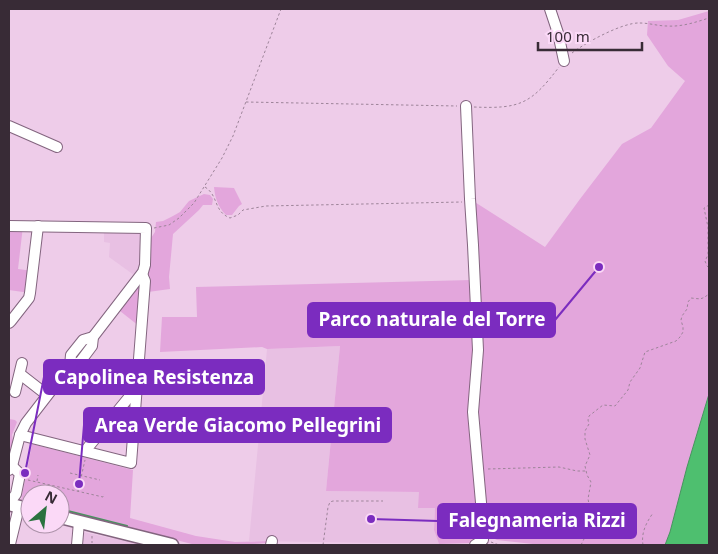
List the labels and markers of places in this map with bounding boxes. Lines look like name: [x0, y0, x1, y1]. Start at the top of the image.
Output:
callout: Parco naturale del Torre: [308, 303, 555, 337]
callout: Capolinea Resistenza: [44, 360, 264, 394]
callout: Area Verde Giacomo Pellegrini: [84, 408, 391, 442]
callout: Falegnameria Rizzi: [438, 504, 636, 538]

